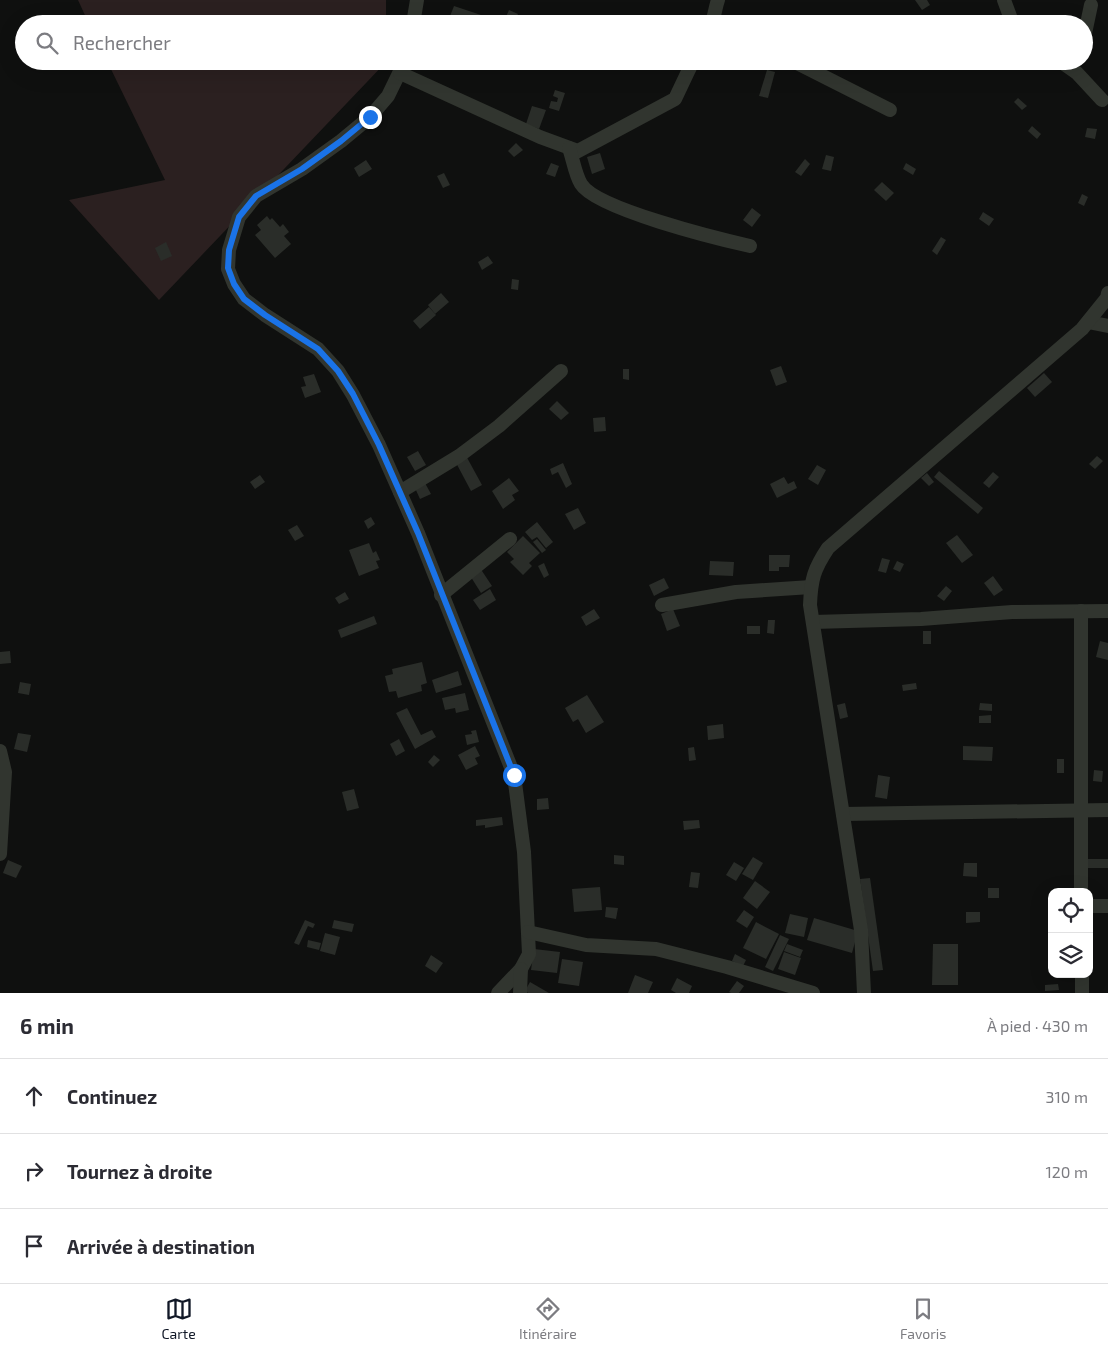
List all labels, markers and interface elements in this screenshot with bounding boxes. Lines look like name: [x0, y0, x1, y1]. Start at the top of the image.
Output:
search box: [15, 15, 1093, 70]
icon: search: [33, 29, 61, 57]
text: Rechercher: [73, 31, 171, 54]
route end: [359, 106, 382, 129]
route start: [503, 764, 526, 787]
map controls: [1048, 888, 1093, 978]
button: locate: [1048, 888, 1093, 933]
button: layers: [1048, 933, 1093, 978]
text: 6 min: [20, 1013, 74, 1038]
text: À pied · 430 m: [987, 1016, 1088, 1035]
icon: ahead: [20, 1082, 48, 1110]
text: Continuez: [67, 1085, 157, 1108]
text: 310 m: [1046, 1087, 1088, 1106]
icon: right: [20, 1157, 48, 1185]
text: Tournez à droite: [67, 1160, 213, 1183]
text: 120 m: [1045, 1162, 1088, 1181]
icon: arrive: [20, 1232, 48, 1260]
text: Arrivée à destination: [67, 1235, 255, 1258]
tab: Carte: [162, 1295, 196, 1342]
tab: Itinéraire: [519, 1295, 577, 1342]
tab: Favoris: [900, 1295, 946, 1342]

